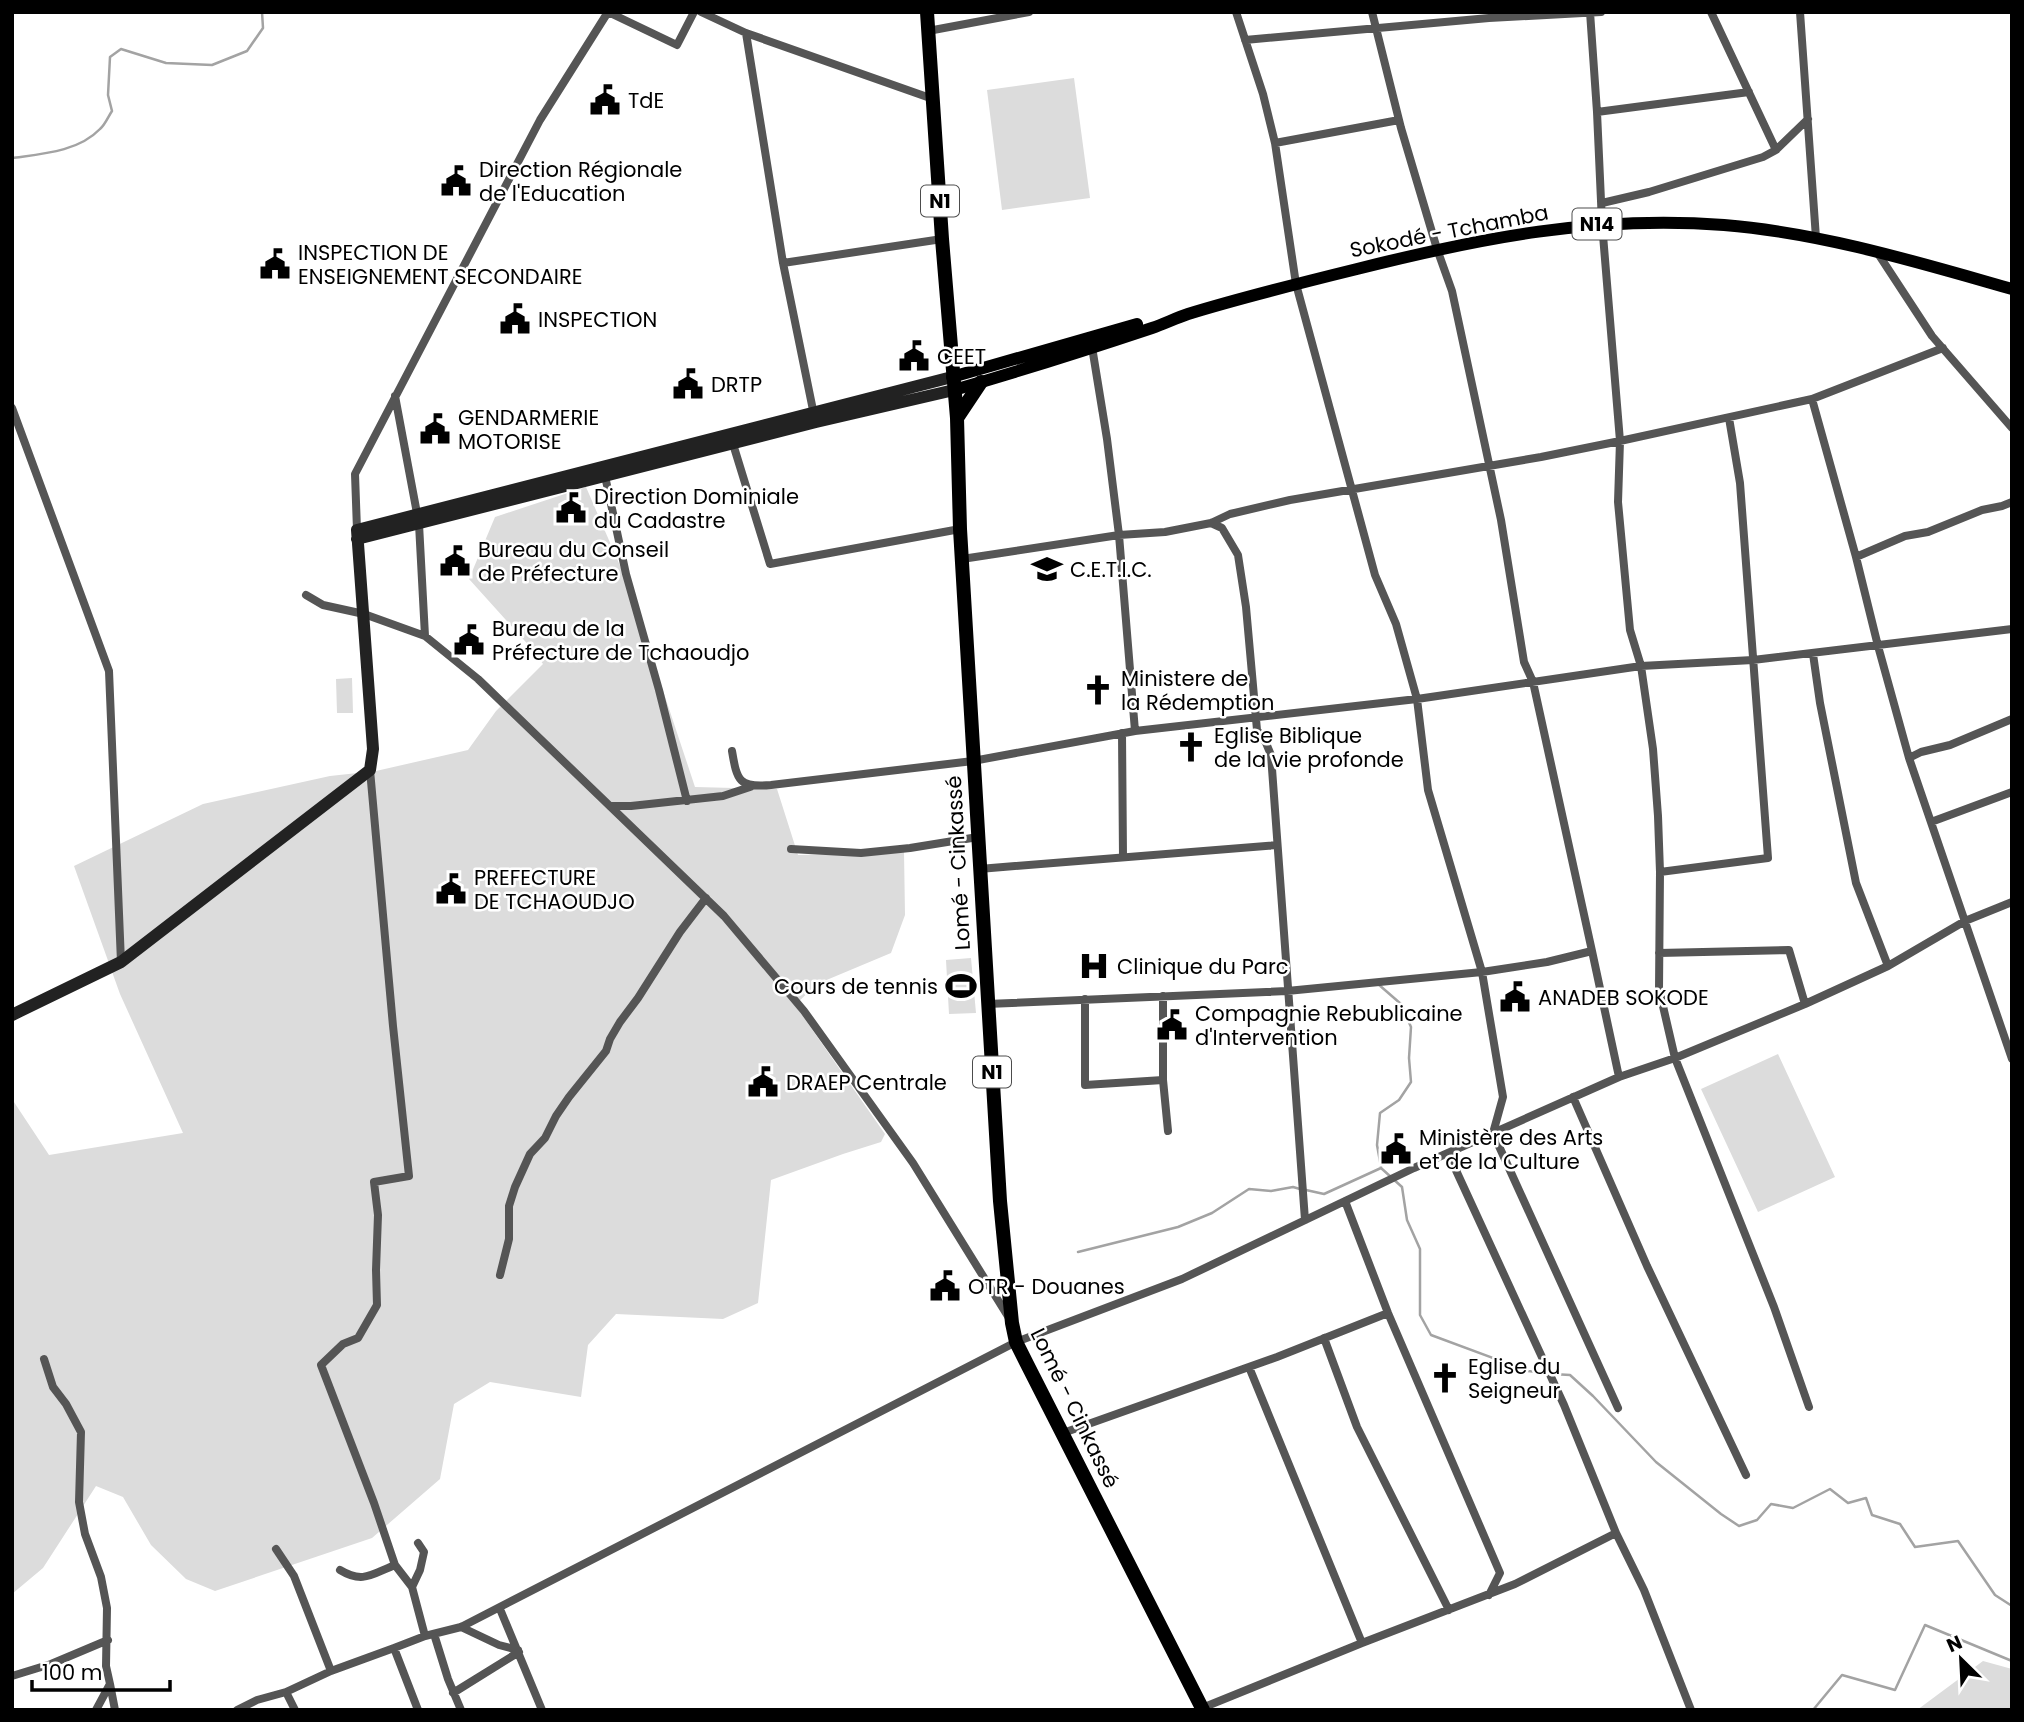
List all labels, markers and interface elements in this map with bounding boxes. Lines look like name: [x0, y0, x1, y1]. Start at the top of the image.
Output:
public building icon: TdE: [588, 83, 622, 117]
place label: TdE: [628, 86, 664, 115]
place label: Direction Régionale de l'Education: [479, 155, 682, 208]
public building icon: Direction Régionale de l'Education: [439, 164, 473, 198]
road number: N1: [921, 186, 959, 216]
street label: Sokodé - Tchamba: [1347, 198, 1551, 264]
road number: N14: [1572, 208, 1622, 240]
place label: INSPECTION DE ENSEIGNEMENT SECONDAIRE: [298, 238, 583, 291]
public building icon: INSPECTION DE ENSEIGNEMENT SECONDAIRE: [258, 247, 292, 281]
public building icon: INSPECTION: [498, 302, 532, 336]
place label: INSPECTION: [538, 305, 657, 334]
public building icon: CEET: [897, 339, 931, 373]
place label: CEET: [937, 342, 986, 371]
public building icon: DRTP: [671, 367, 705, 401]
place label: DRTP: [711, 370, 762, 399]
place label: GENDARMERIE MOTORISE: [458, 403, 599, 456]
public building icon: GENDARMERIE MOTORISE: [418, 412, 452, 446]
place label: Direction Dominiale du Cadastre: [594, 482, 799, 535]
public building icon: Direction Dominiale du Cadastre: [554, 491, 588, 525]
place label: Bureau du Conseil de Préfecture: [478, 535, 669, 588]
public building icon: Bureau du Conseil de Préfecture: [438, 544, 472, 578]
school or university icon: C.E.T.I.C.: [1030, 552, 1064, 586]
place label: C.E.T.I.C.: [1070, 555, 1152, 584]
place label: Bureau de la Préfecture de Tchaoudjo: [492, 614, 750, 667]
public building icon: Bureau de la Préfecture de Tchaoudjo: [452, 623, 486, 657]
place label: Ministere de la Rédemption: [1121, 664, 1275, 717]
church icon: Ministere de la Rédemption: [1081, 673, 1115, 707]
place label: Eglise Biblique de la vie profonde: [1214, 721, 1404, 774]
church icon: Eglise Biblique de la vie profonde: [1174, 730, 1208, 764]
street label: Lomé - Cinkassé: [939, 775, 977, 951]
place label: PREFECTURE DE TCHAOUDJO: [474, 863, 635, 916]
public building icon: PREFECTURE DE TCHAOUDJO: [434, 872, 468, 906]
hospital icon: Clinique du Parc: [1077, 949, 1111, 983]
place label: Clinique du Parc: [1117, 952, 1289, 981]
sports icon: Cours de tennis: [944, 969, 978, 1003]
place label: Cours de tennis: [774, 972, 938, 1001]
public building icon: ANADEB SOKODE: [1498, 980, 1532, 1014]
place label: ANADEB SOKODE: [1538, 983, 1709, 1012]
place label: Compagnie Rebublicaine d'Intervention: [1195, 999, 1463, 1052]
public building icon: Compagnie Rebublicaine d'Intervention: [1155, 1008, 1189, 1042]
road number: N1: [973, 1056, 1011, 1088]
public building icon: DRAEP Centrale: [746, 1065, 780, 1099]
place label: DRAEP Centrale: [786, 1068, 947, 1097]
place label: Ministère des Arts et de la Culture: [1419, 1123, 1603, 1176]
public building icon: Ministère des Arts et de la Culture: [1379, 1132, 1413, 1166]
public building icon: OTR - Douanes: [928, 1269, 962, 1303]
place label: OTR - Douanes: [968, 1272, 1125, 1301]
street label: Lomé - Cinkassé: [1024, 1323, 1126, 1493]
place label: Eglise du Seigneur: [1468, 1352, 1561, 1405]
church icon: Eglise du Seigneur: [1428, 1361, 1462, 1395]
north arrow: [1926, 1624, 1996, 1694]
text: N: [1942, 1629, 1966, 1659]
scale bar: [32, 1648, 170, 1692]
text: 100 m: [42, 1658, 102, 1687]

